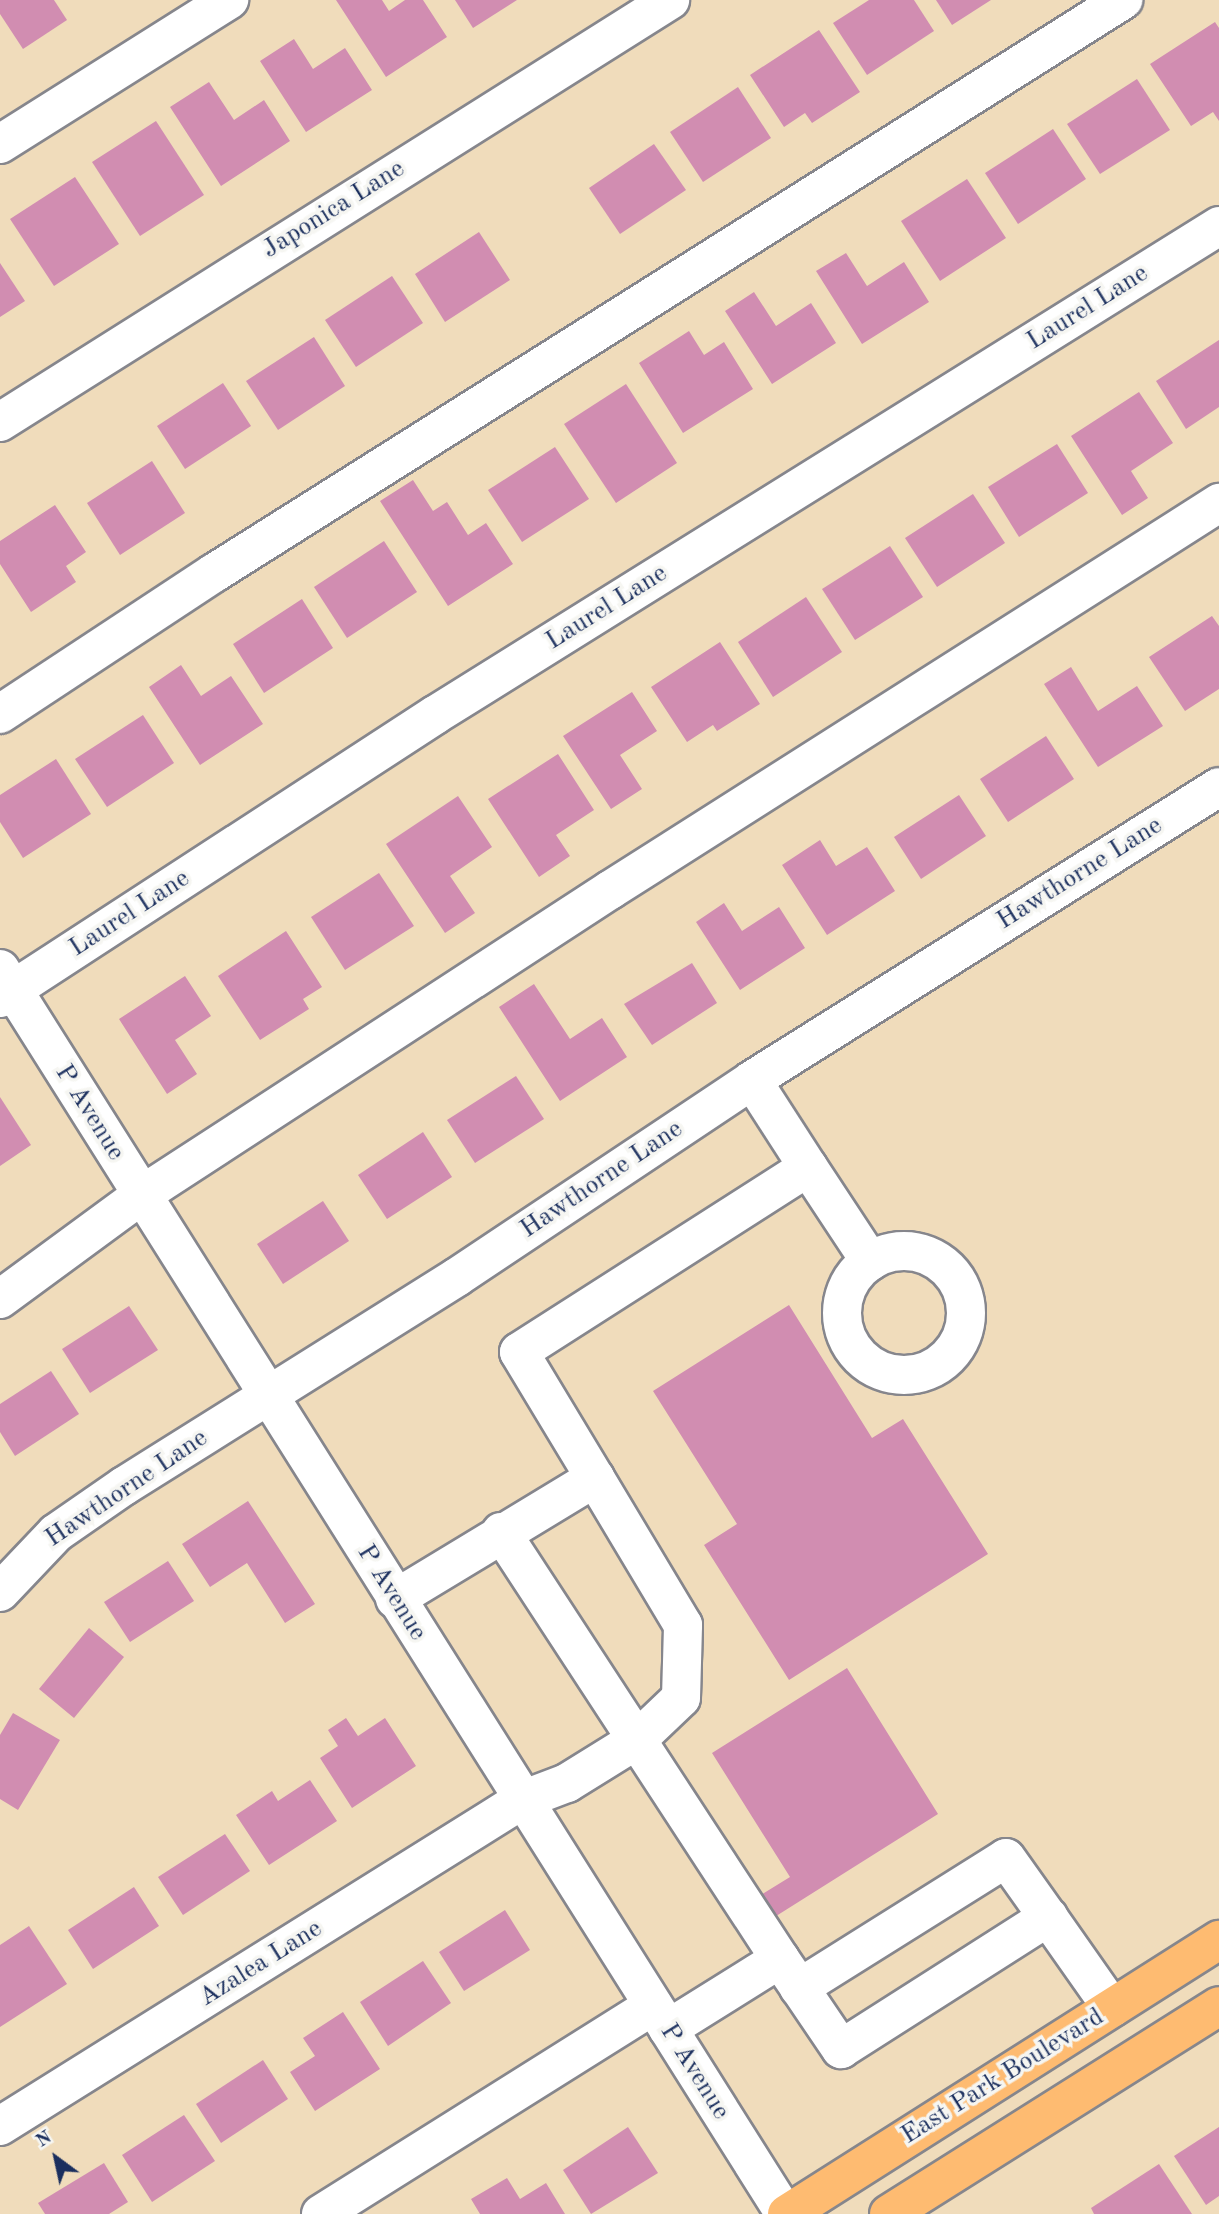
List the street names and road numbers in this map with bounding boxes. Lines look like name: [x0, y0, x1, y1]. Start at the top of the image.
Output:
street label: Japonica Lane: [257, 154, 411, 266]
street label: Laurel Lane: [1022, 258, 1154, 358]
street label: Laurel Lane: [541, 558, 673, 658]
street label: Hawthorne Lane: [991, 811, 1169, 937]
street label: Laurel Lane: [64, 864, 196, 964]
street label: P Avenue: [47, 1059, 131, 1167]
street label: Hawthorne Lane: [515, 1114, 689, 1246]
street label: Hawthorne Lane: [40, 1423, 214, 1555]
street label: P Avenue: [349, 1539, 433, 1647]
street label: Azalea Lane: [194, 1914, 328, 2014]
street label: East Park Boulevard: [896, 2002, 1110, 2152]
street label: P Avenue: [652, 2018, 736, 2126]

